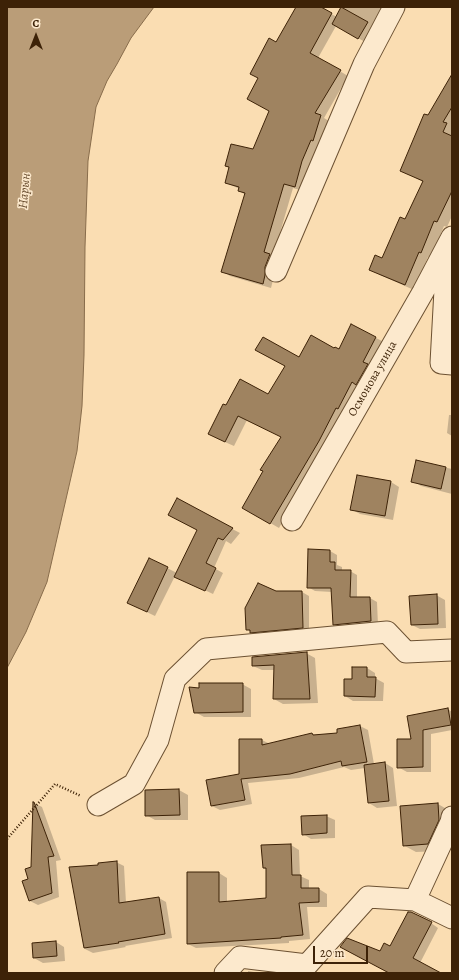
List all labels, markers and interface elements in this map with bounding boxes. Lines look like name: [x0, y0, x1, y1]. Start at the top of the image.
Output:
north arrow: [16, 16, 56, 56]
text: С: [33, 16, 39, 31]
water label: Нарын: [16, 173, 34, 209]
street label: Осмонова улица: [346, 339, 400, 419]
scale bar: [315, 938, 370, 964]
text: 20 m: [320, 945, 344, 961]

